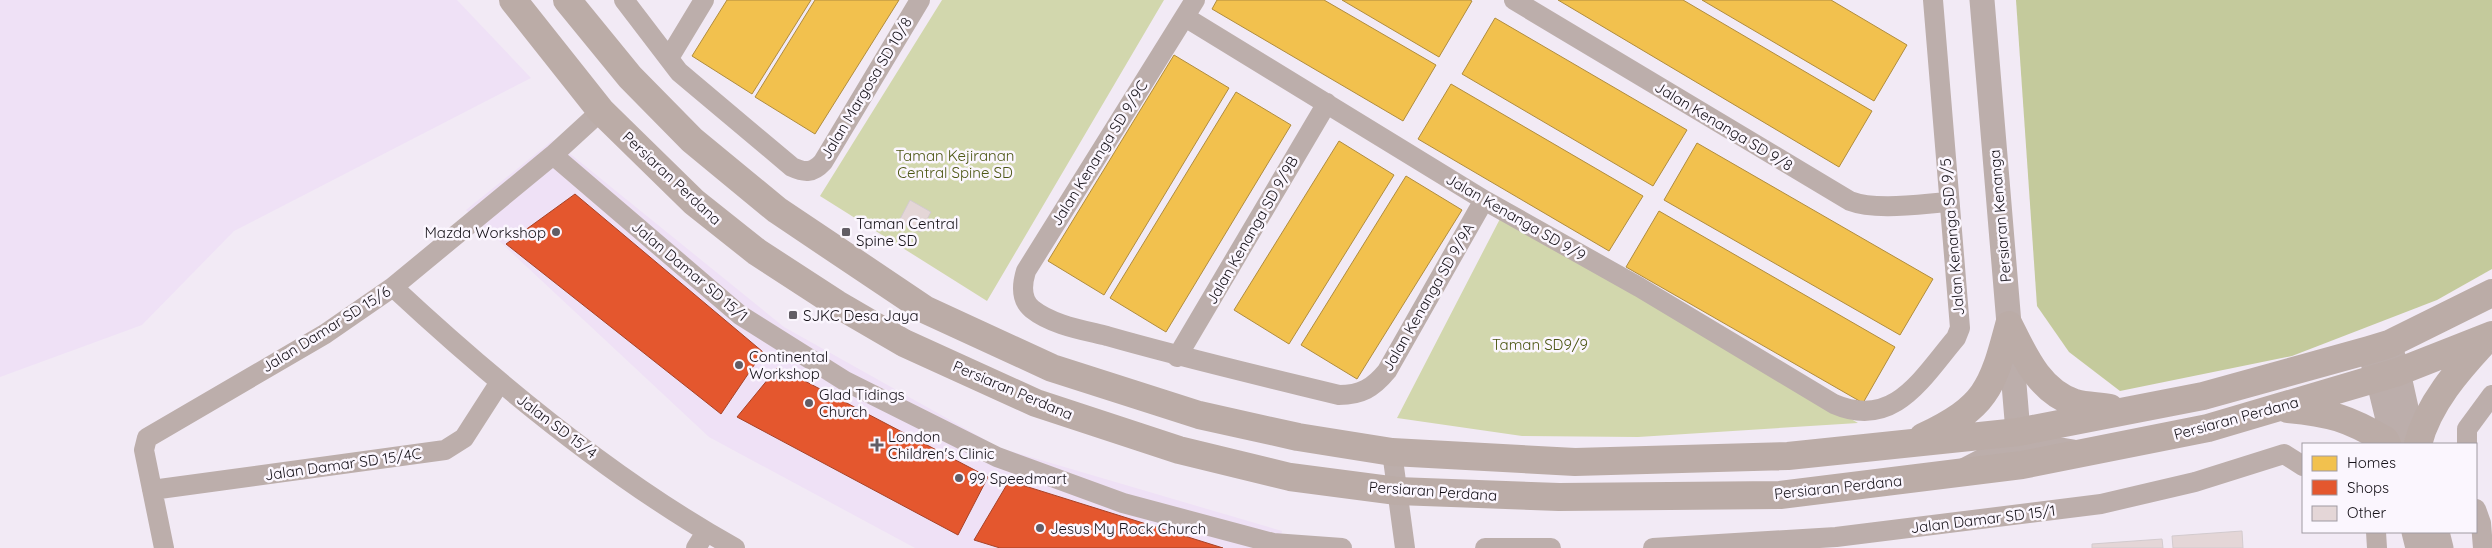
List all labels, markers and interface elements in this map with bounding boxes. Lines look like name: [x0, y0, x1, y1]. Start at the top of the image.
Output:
street label: Jalan Margosa SD 10/8: [816, 14, 916, 162]
street label: Jalan Kenanga SD 9/9C: [1046, 77, 1152, 229]
street label: Jalan Kenanga SD 9/8: [1651, 77, 1797, 175]
street label: Persiaran Perdana: [619, 127, 725, 229]
park label: Taman Kejiranan Central Spine SD: [896, 146, 1014, 182]
street label: Persiaran Kenanga: [1985, 149, 2015, 283]
street label: Jalan Kenanga SD 9/9B: [1202, 152, 1302, 307]
street label: Jalan Kenanga SD 9/5: [1936, 158, 1968, 316]
street label: Jalan Kenanga SD 9/9: [1443, 169, 1589, 265]
place label: Taman Central Spine SD: [856, 214, 958, 250]
street label: Jalan Damar SD 15/1: [628, 217, 752, 325]
street label: Jalan Kenanga SD 9/9A: [1378, 219, 1478, 374]
place label: Mazda Workshop: [424, 223, 546, 242]
marker: Mazda Workshop: [550, 226, 562, 238]
marker: Taman Central Spine SD: [840, 226, 852, 238]
street label: Jalan Damar SD 15/6: [258, 282, 394, 376]
place label: SJKC Desa Jaya: [803, 306, 919, 325]
marker: SJKC Desa Jaya: [787, 309, 799, 321]
park label: Taman SD9/9: [1492, 335, 1588, 354]
place label: Continental Workshop: [749, 347, 828, 383]
street label: Persiaran Perdana: [950, 356, 1076, 424]
marker: Continental Workshop: [733, 359, 745, 371]
place label: Glad Tidings Church: [819, 385, 905, 421]
street label: Jalan SD 15/4: [513, 390, 601, 462]
street label: Persiaran Perdana: [2171, 392, 2301, 444]
marker: Glad Tidings Church: [803, 397, 815, 409]
place label: London Children's Clinic: [888, 427, 995, 463]
marker: London Children's Clinic: [870, 438, 884, 452]
legend: [2302, 443, 2477, 533]
street label: Jalan Damar SD 15/4C: [263, 444, 423, 484]
text: Homes: [2347, 453, 2396, 472]
place label: 99 Speedmart: [969, 469, 1067, 488]
street label: Persiaran Perdana: [1773, 471, 1903, 503]
marker: 99 Speedmart: [953, 472, 965, 484]
street label: Persiaran Perdana: [1368, 477, 1498, 505]
text: Shops: [2347, 478, 2389, 497]
street label: Jalan Damar SD 15/1: [1909, 501, 2057, 537]
text: Other: [2347, 503, 2387, 522]
place label: Jesus My Rock Church: [1050, 519, 1206, 538]
marker: Jesus My Rock Church: [1034, 522, 1046, 534]

